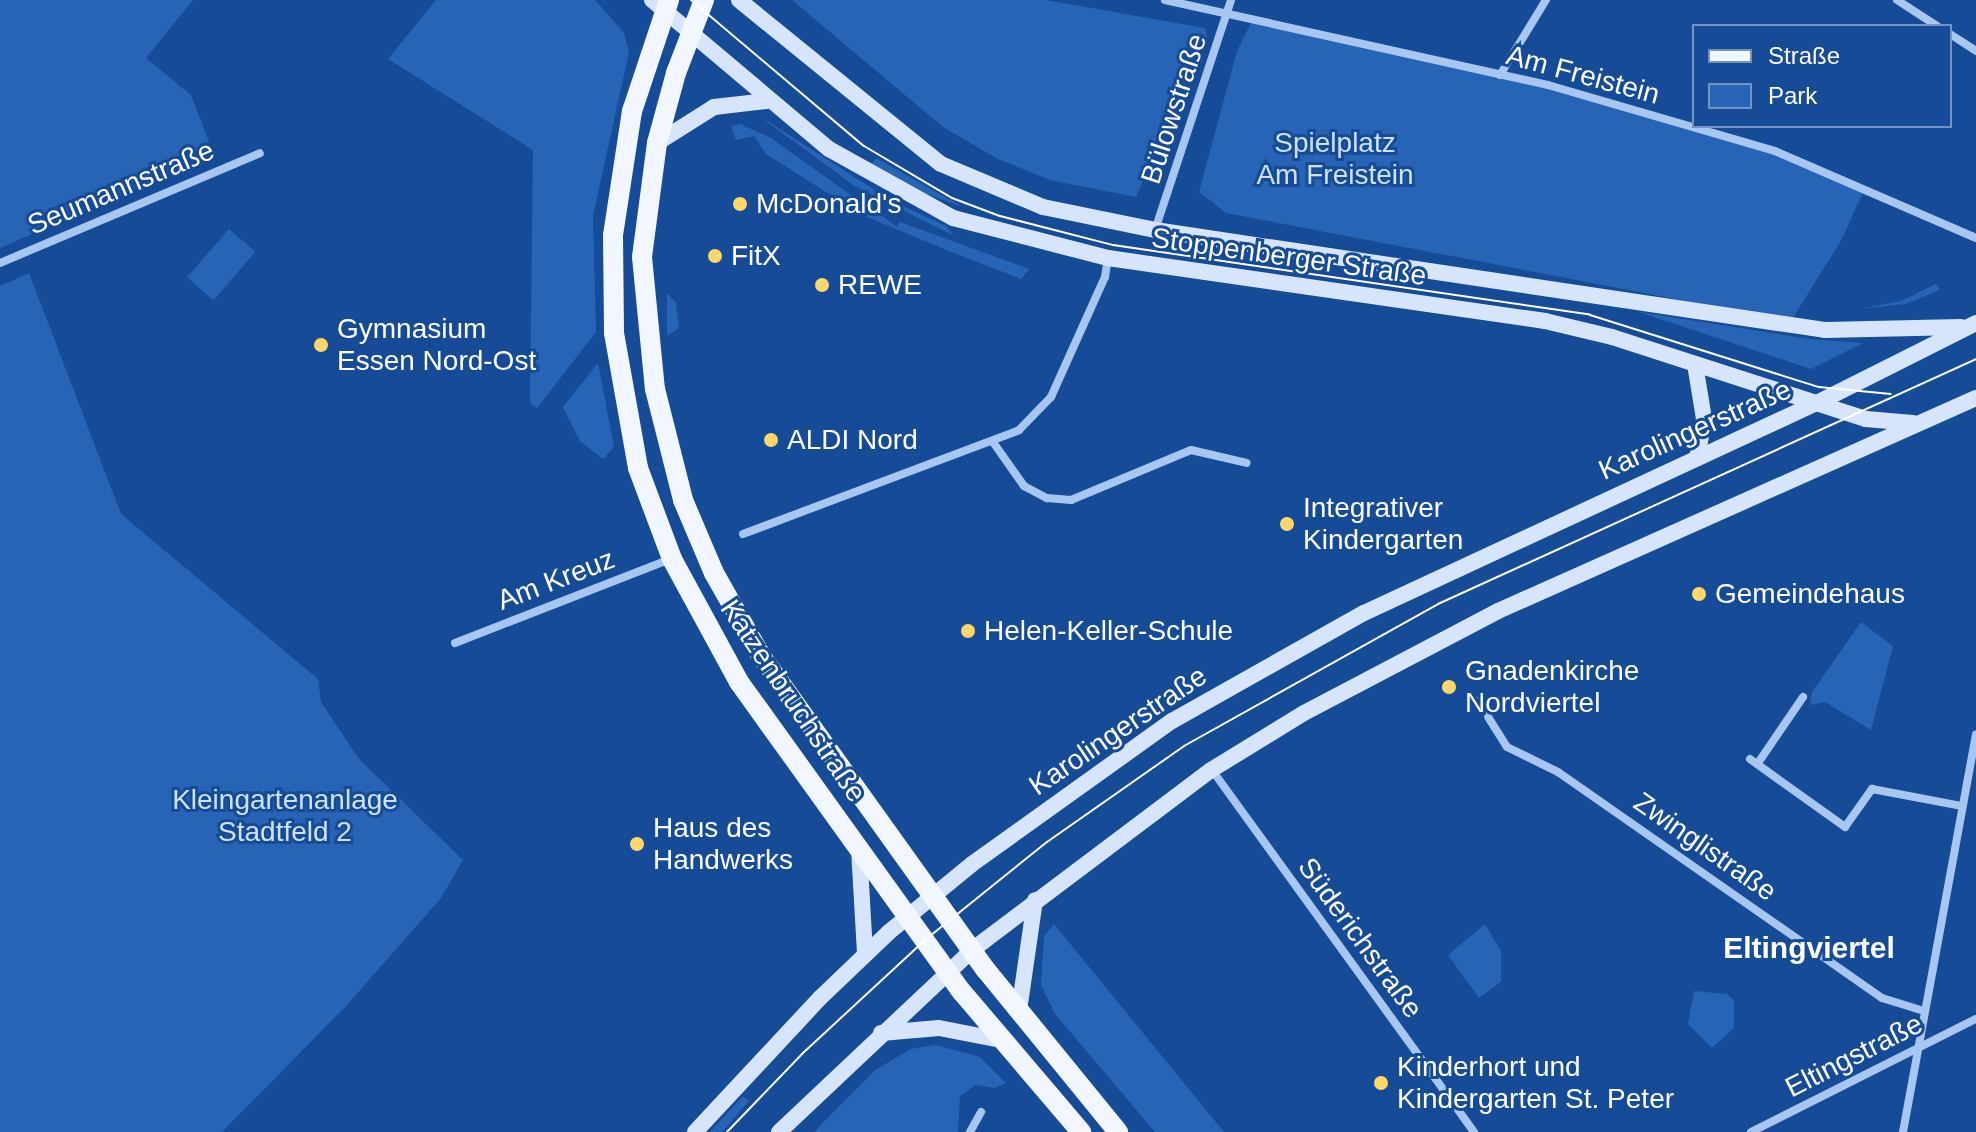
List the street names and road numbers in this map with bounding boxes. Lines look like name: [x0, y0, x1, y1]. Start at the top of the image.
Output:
street label: Bülowstraße: [1134, 30, 1214, 188]
street label: Am Freistein: [1503, 38, 1663, 112]
street label: Seumannstraße: [23, 134, 219, 242]
street label: Stoppenberger Straße: [1149, 221, 1429, 293]
street label: Karolingerstraße: [1594, 373, 1796, 487]
street label: Am Kreuz: [493, 542, 619, 618]
street label: Katzenbruchstraße: [713, 594, 873, 808]
street label: Karolingerstraße: [1023, 659, 1213, 803]
street label: Zwinglistraße: [1627, 785, 1783, 909]
street label: Süderichstraße: [1291, 851, 1429, 1025]
street label: Eltingstraße: [1780, 1007, 1928, 1105]

